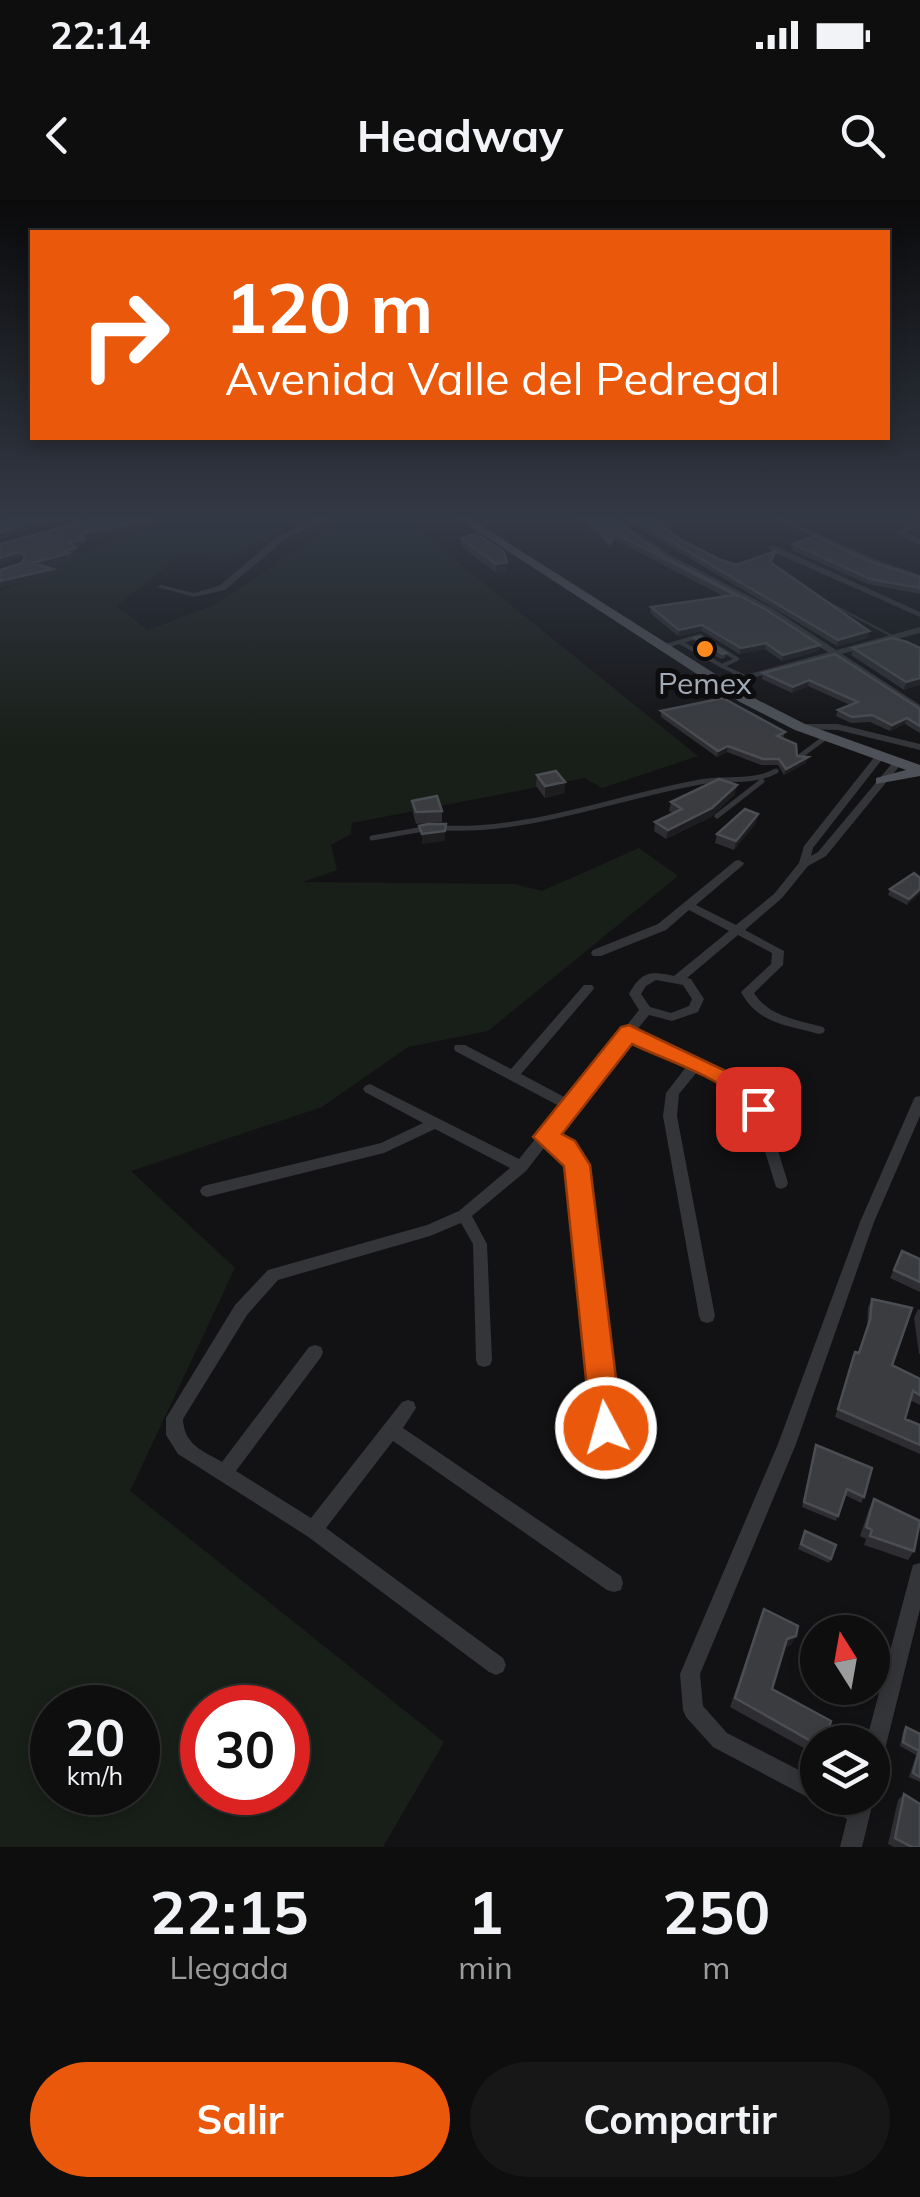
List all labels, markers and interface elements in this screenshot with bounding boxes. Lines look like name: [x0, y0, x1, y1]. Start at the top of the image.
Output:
text: 22:14: [50, 11, 151, 59]
text: Headway: [357, 107, 563, 163]
icon: back: [30, 108, 85, 163]
icon: search: [835, 108, 890, 163]
text: 120 m: [225, 263, 433, 351]
icon: right: [60, 270, 190, 400]
text: Avenida Valle del Pedregal: [225, 350, 780, 406]
marker: Pemex: [694, 638, 716, 660]
place label: Pemex: [658, 664, 752, 702]
pin: [716, 1067, 801, 1152]
icon: arrive: [731, 1082, 786, 1137]
position arrow: [554, 1376, 658, 1480]
north arrow: [800, 1615, 890, 1705]
map controls: [800, 1615, 890, 1815]
speed limit sign: 30: [180, 1685, 310, 1815]
text: 20: [65, 1706, 125, 1769]
button: layers: [800, 1725, 890, 1815]
text: km/h: [67, 1760, 123, 1791]
text: 22:15: [150, 1874, 309, 1949]
text: 1: [467, 1874, 503, 1949]
text: 250: [662, 1874, 770, 1949]
text: Llegada: [169, 1947, 289, 1987]
text: min: [458, 1947, 513, 1987]
text: m: [702, 1947, 730, 1987]
button: Salir: [30, 2062, 450, 2177]
button: Compartir: [470, 2062, 890, 2177]

